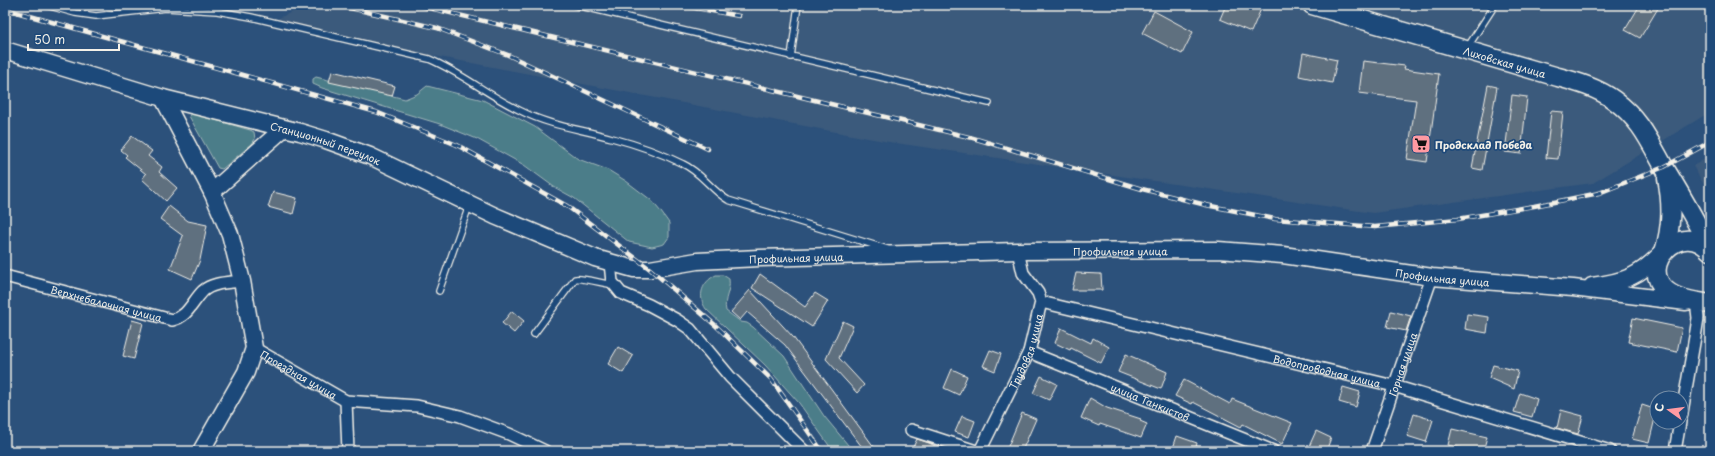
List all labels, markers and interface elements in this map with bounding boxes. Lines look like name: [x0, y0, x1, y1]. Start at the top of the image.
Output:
scale bar: [28, 26, 119, 52]
text: 50 m: [34, 30, 65, 48]
street label: Лиховская улица: [1462, 42, 1549, 81]
street label: Станционный переулок: [269, 117, 384, 168]
supermarket icon: Продсклад Победа: [1410, 133, 1432, 155]
place label: Продсклад Победа: [1435, 137, 1533, 152]
street label: Профильная улица: [1073, 243, 1168, 258]
street label: Профильная улица: [749, 248, 844, 266]
street label: Профильная улица: [1394, 264, 1491, 289]
street label: Верхнебалочная улица: [49, 281, 165, 325]
street label: Трудовая улица: [1004, 311, 1046, 391]
street label: Горная улица: [1384, 330, 1420, 398]
street label: Проездная улица: [258, 346, 341, 402]
street label: Водопроводная улица: [1272, 350, 1383, 390]
street label: улица Танкистов: [1109, 379, 1192, 424]
north arrow: [1649, 390, 1689, 430]
text: С: [1650, 401, 1668, 414]

